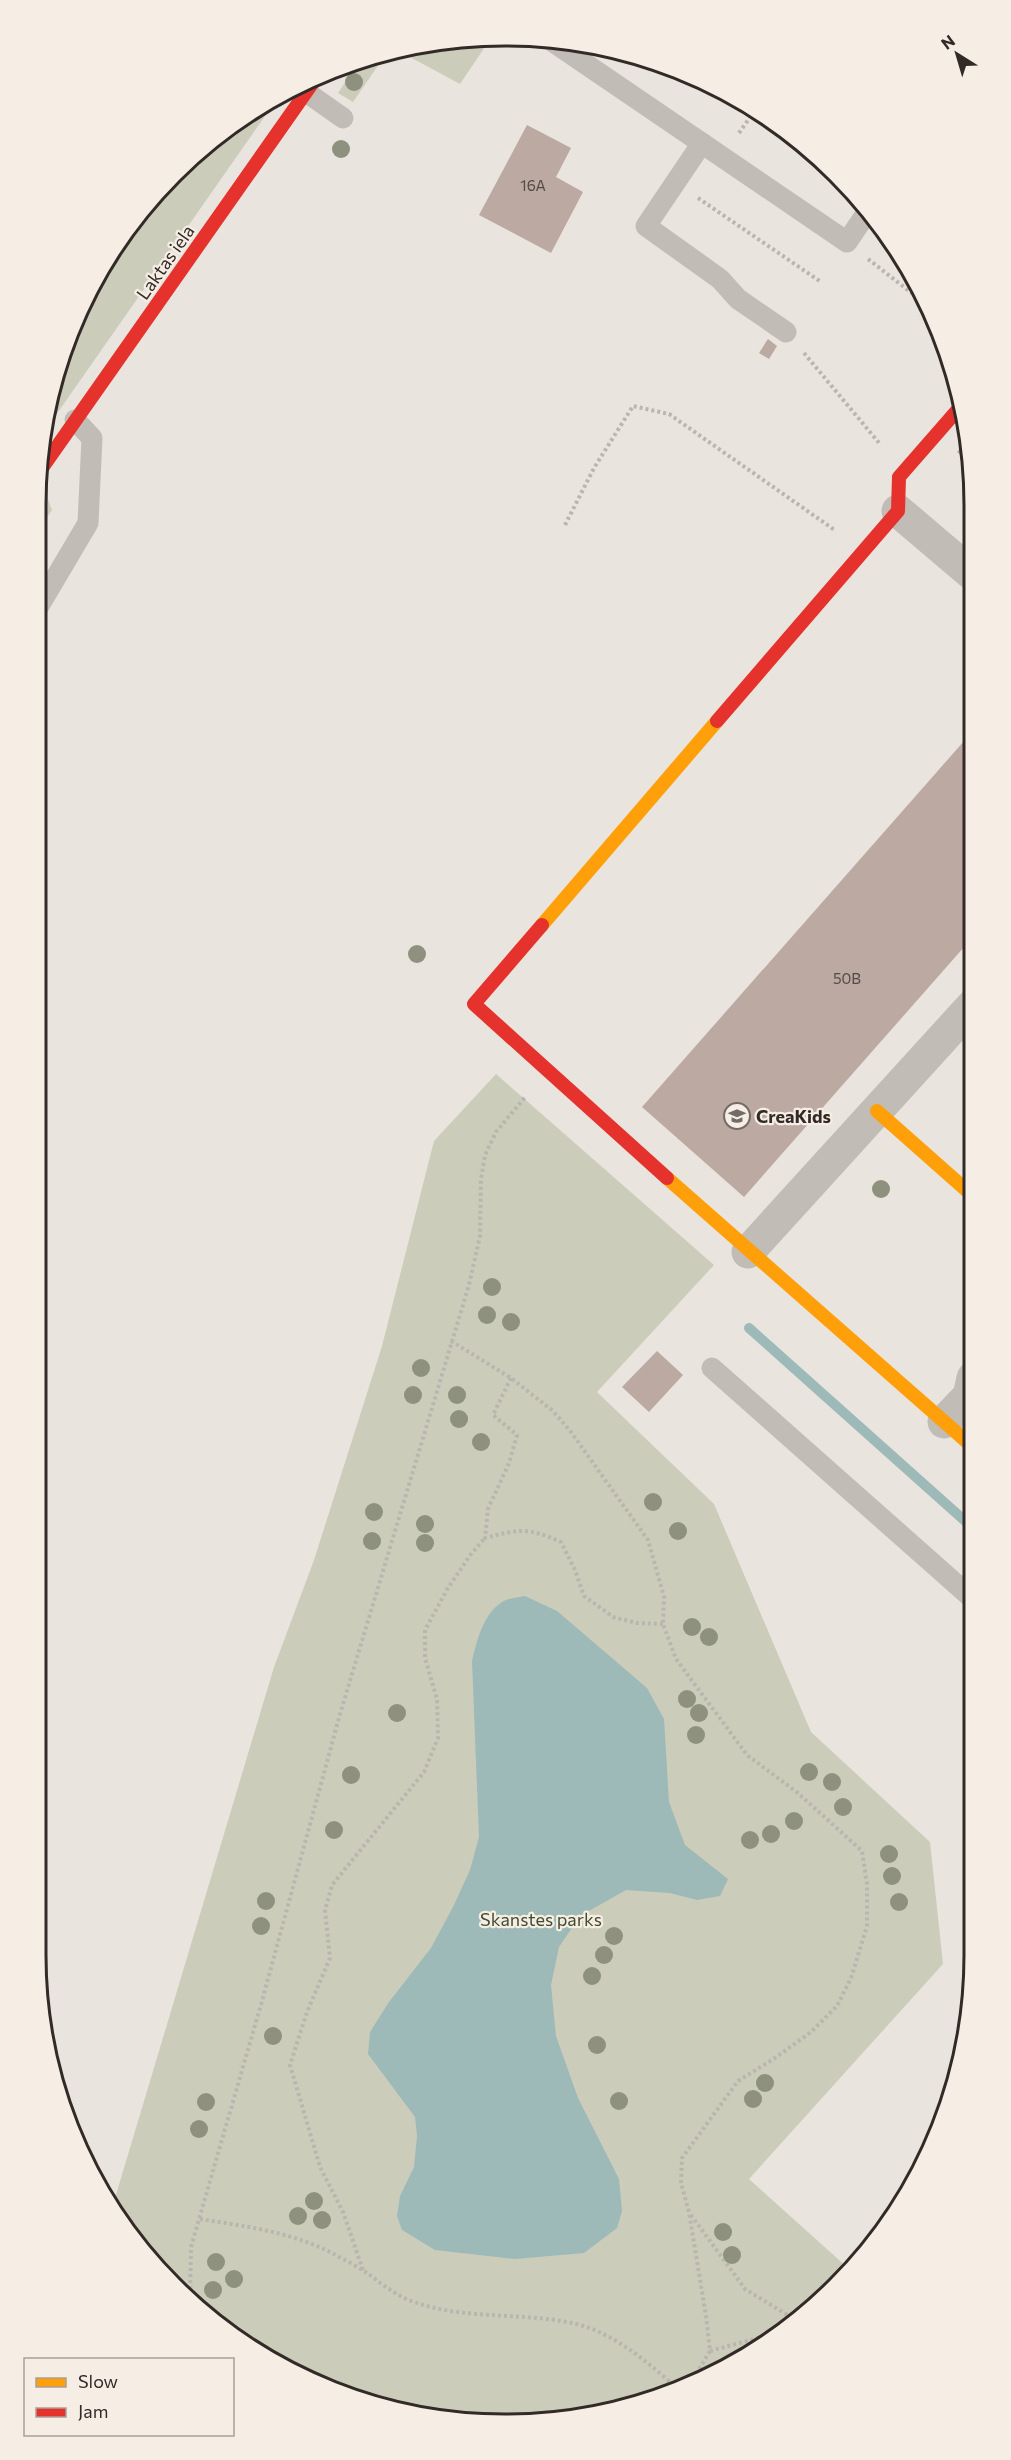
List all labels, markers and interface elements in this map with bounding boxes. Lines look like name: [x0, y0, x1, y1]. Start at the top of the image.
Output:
north arrow: [927, 24, 987, 84]
text: N: [937, 30, 958, 53]
house number: 16A: [520, 176, 546, 194]
street label: Laktas iela: [131, 220, 199, 304]
house number: 50B: [833, 969, 861, 987]
school or university icon: CreaKids: [722, 1101, 752, 1131]
place label: CreaKids: [756, 1105, 831, 1127]
park label: Skanstes parks: [480, 1908, 602, 1930]
legend: [24, 2358, 234, 2436]
text: Slow: [78, 2370, 118, 2392]
text: Jam: [78, 2400, 108, 2422]

